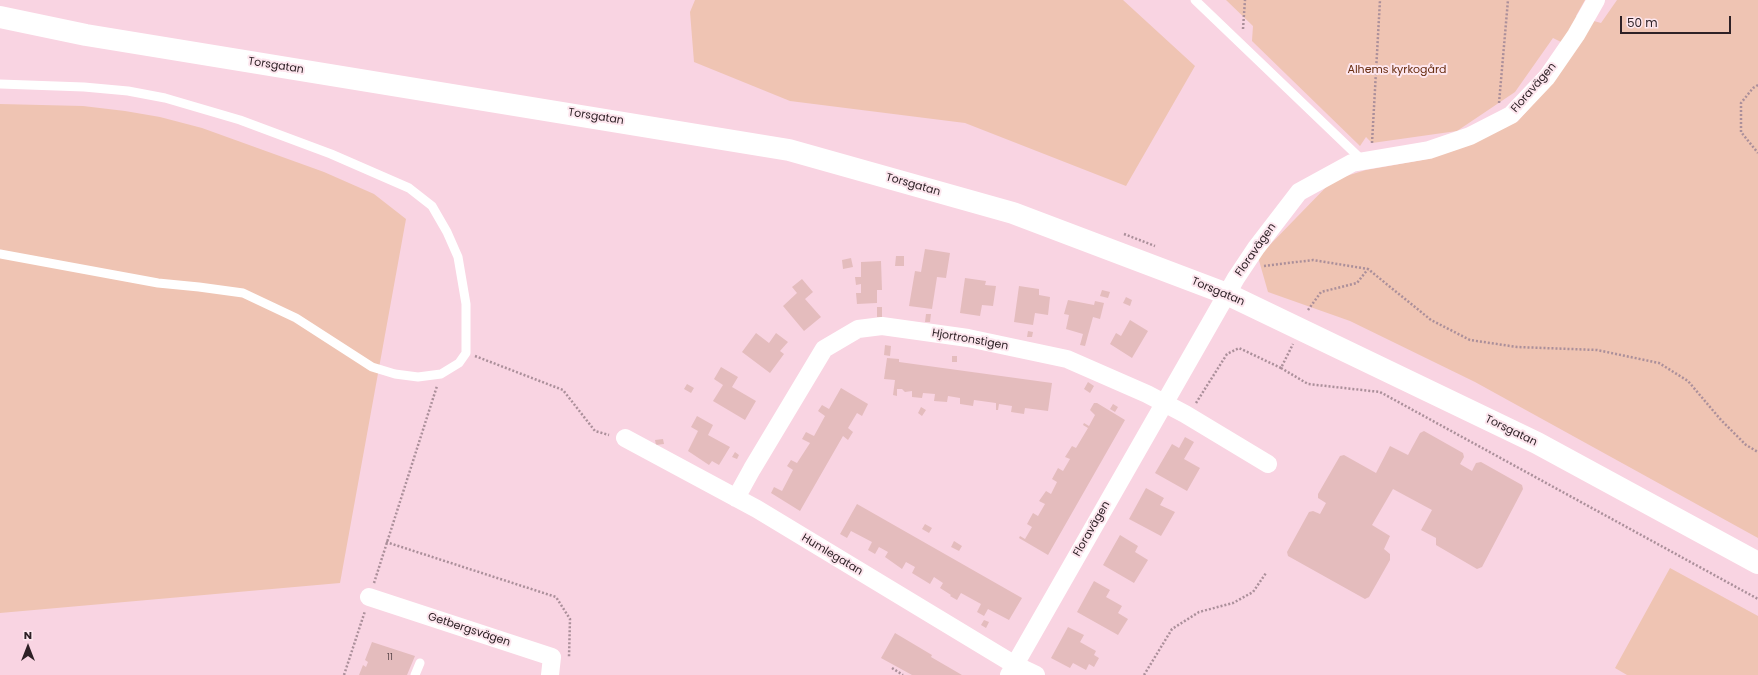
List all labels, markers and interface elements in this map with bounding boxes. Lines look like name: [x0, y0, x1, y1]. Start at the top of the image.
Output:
scale bar: [1622, 8, 1733, 34]
text: 50 m: [1627, 14, 1658, 31]
street label: Torsgatan: [247, 55, 305, 77]
street label: Floravägen: [1509, 60, 1559, 116]
park label: Alhems kyrkogård: [1347, 63, 1447, 77]
street label: Torsgatan: [567, 106, 625, 128]
street label: Torsgatan: [884, 171, 942, 199]
street label: Floravägen: [1233, 221, 1279, 279]
street label: Torsgatan: [1190, 275, 1246, 309]
street label: Hjortronstigen: [931, 327, 1009, 353]
street label: Torsgatan: [1483, 413, 1539, 449]
street label: Floravägen: [1071, 499, 1113, 559]
street label: Humlegatan: [799, 532, 865, 578]
street label: Getbergsvägen: [426, 610, 512, 650]
north arrow: [8, 627, 48, 667]
text: N: [24, 627, 32, 643]
house number: 11: [387, 653, 393, 663]

